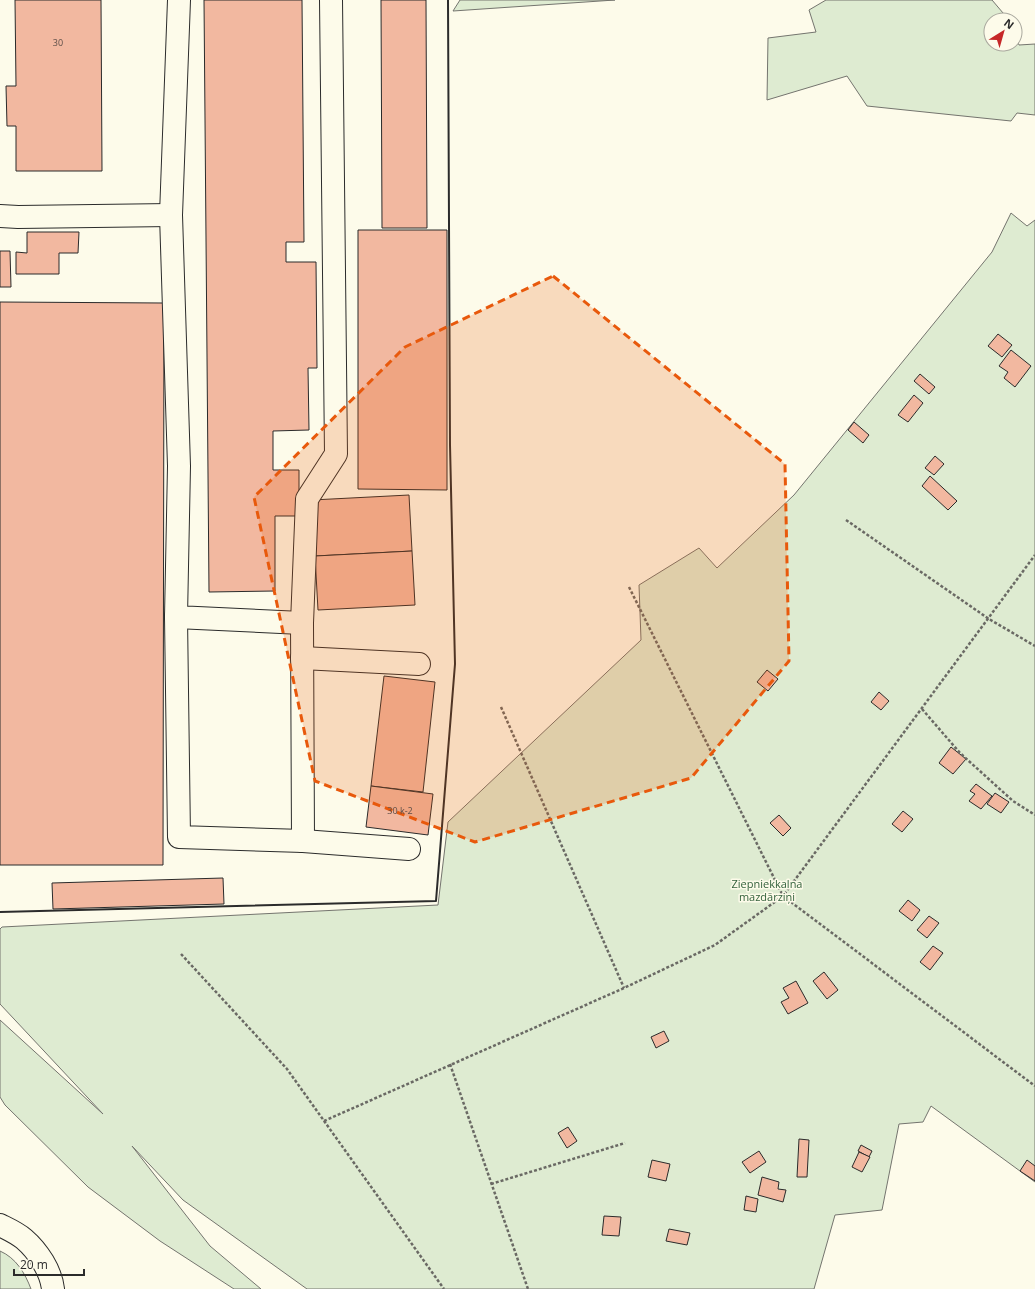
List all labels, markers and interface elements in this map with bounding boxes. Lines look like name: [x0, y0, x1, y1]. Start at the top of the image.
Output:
north arrow: [983, 12, 1023, 52]
text: N: [1001, 15, 1017, 32]
house number: 30: [53, 36, 63, 49]
house number: 30 k-2: [387, 804, 413, 817]
park label: Ziepniekkalna mazdārziņi: [732, 876, 802, 904]
scale bar: [14, 1251, 84, 1277]
text: 20 m: [20, 1256, 48, 1273]

